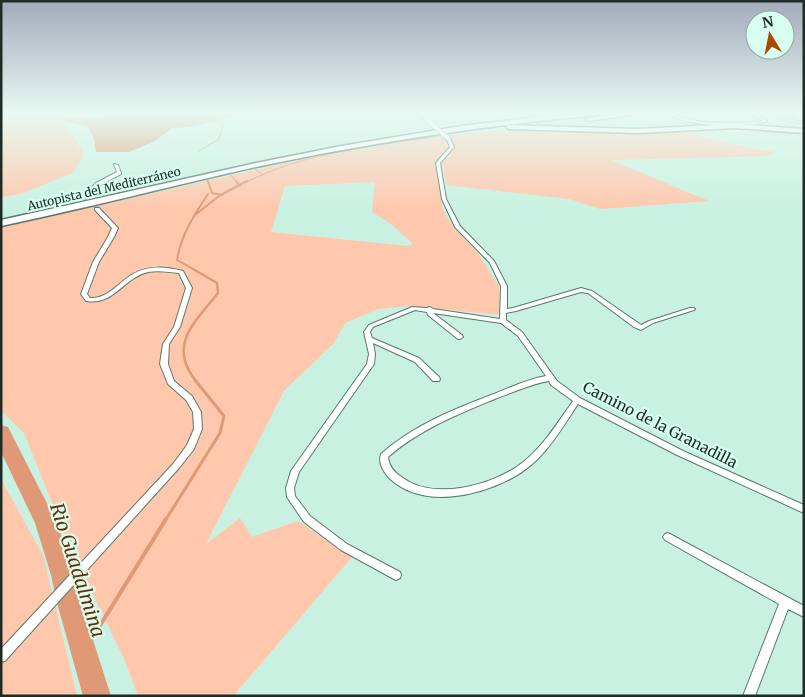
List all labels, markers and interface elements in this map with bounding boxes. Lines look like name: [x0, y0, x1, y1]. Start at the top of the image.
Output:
north arrow: [745, 10, 795, 60]
text: N: [761, 12, 775, 32]
street label: Autopista del Mediterráneo: [25, 164, 182, 214]
street label: Camino de la Granadilla: [580, 377, 741, 472]
water label: Rio Guadalmina: [45, 500, 111, 640]

